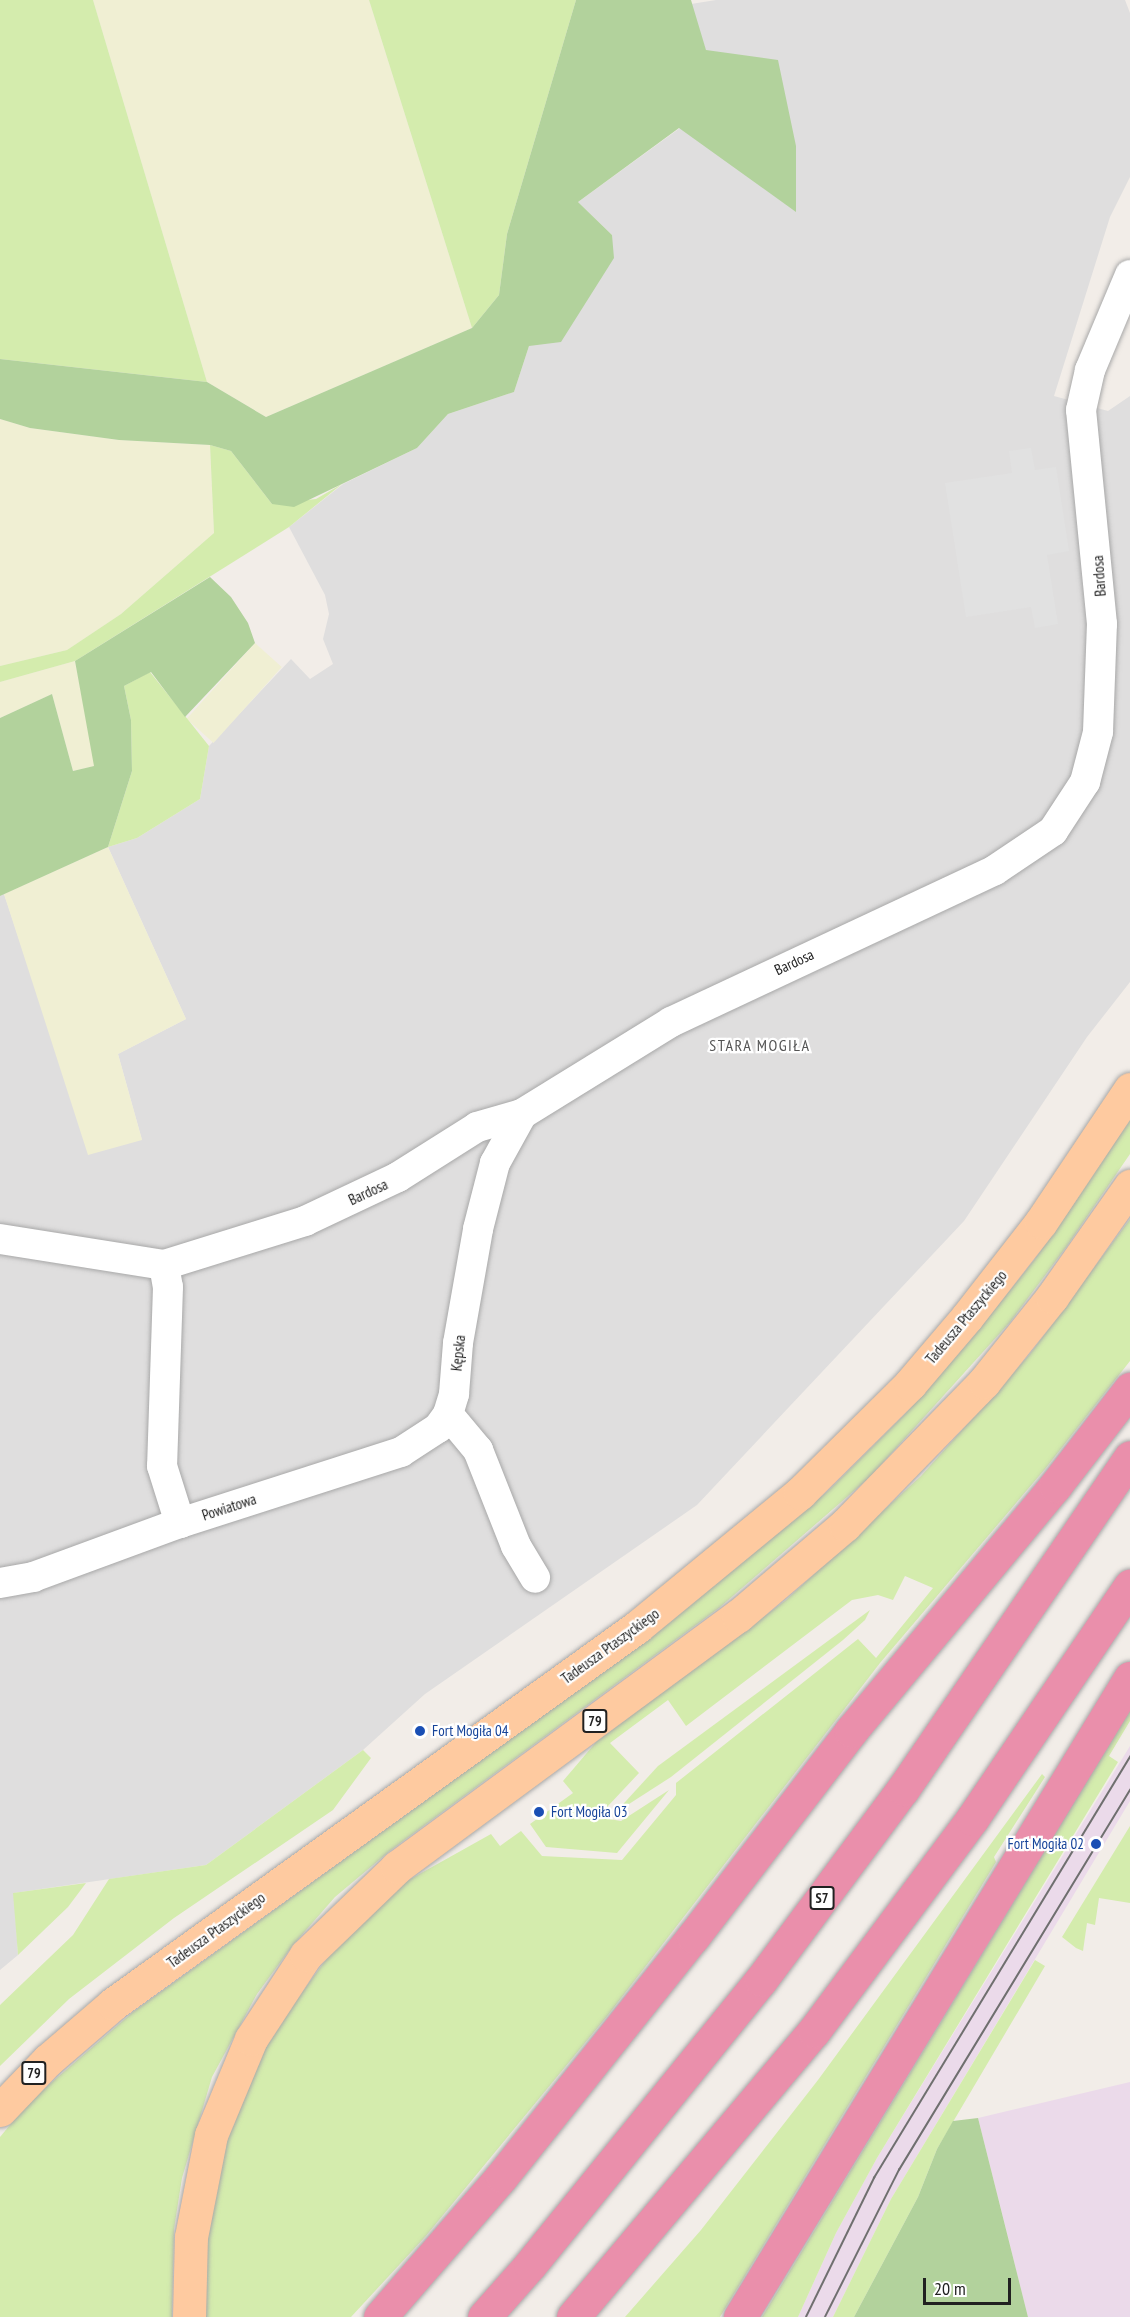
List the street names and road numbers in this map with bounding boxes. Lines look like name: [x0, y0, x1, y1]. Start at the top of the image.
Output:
street label: Bardosa: [1089, 555, 1109, 597]
street label: Bardosa: [772, 945, 816, 979]
street label: Bardosa: [346, 1175, 390, 1209]
street label: Tadeusza Ptaszyckiego: [922, 1267, 1010, 1367]
street label: Kępska: [447, 1334, 469, 1372]
street label: Powiatowa: [200, 1490, 258, 1524]
street label: Tadeusza Ptaszyckiego: [558, 1604, 662, 1688]
road number: 79: [582, 1710, 608, 1732]
road number: S7: [808, 1887, 836, 1909]
street label: Tadeusza Ptaszyckiego: [164, 1888, 268, 1972]
road number: 79: [20, 2062, 48, 2084]

